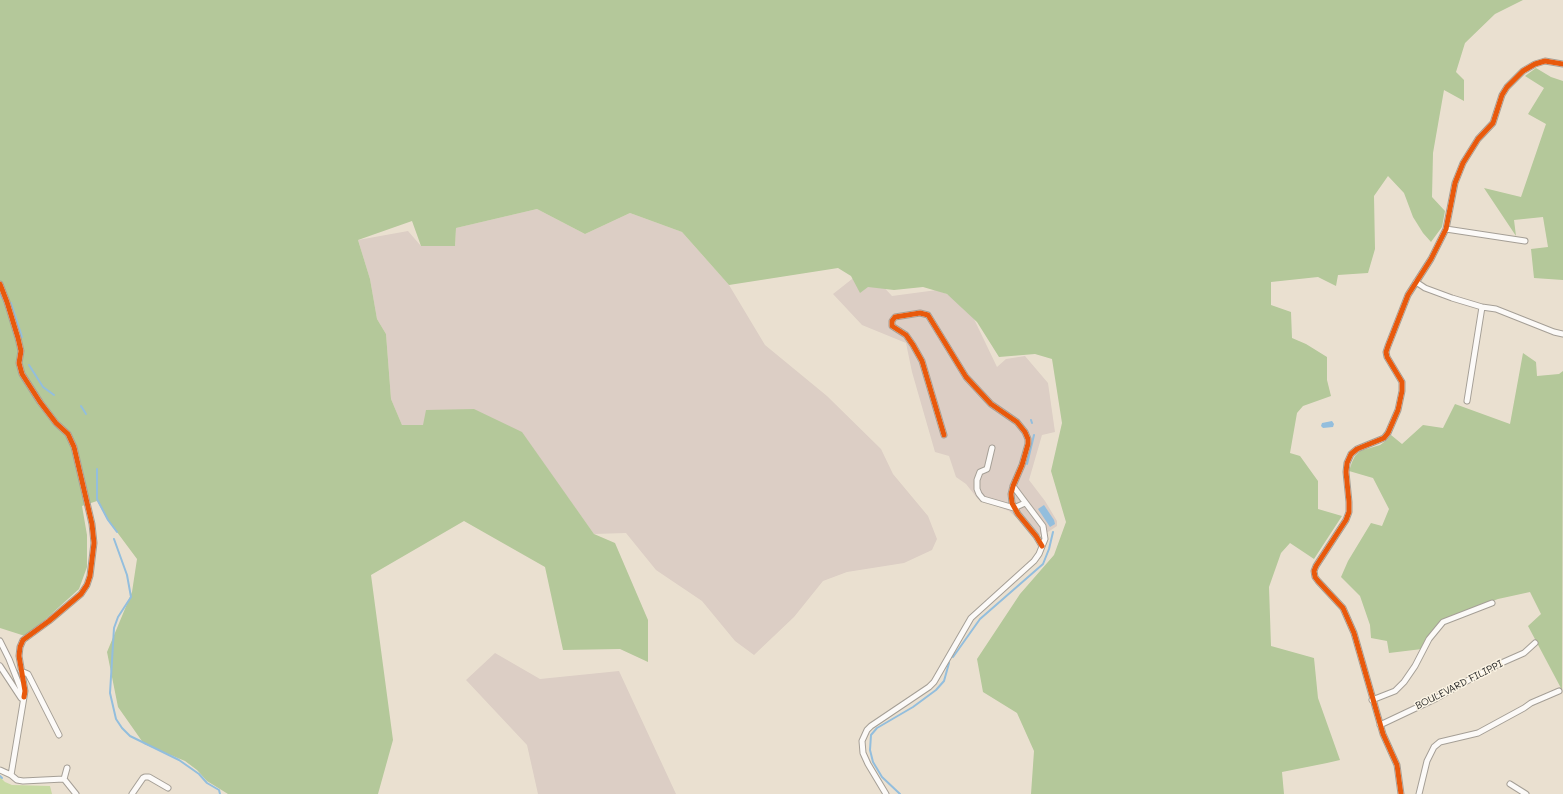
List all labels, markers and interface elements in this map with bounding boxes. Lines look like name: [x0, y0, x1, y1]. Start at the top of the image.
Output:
street label: BOULEVARD FILIPPI: [1413, 658, 1505, 712]

